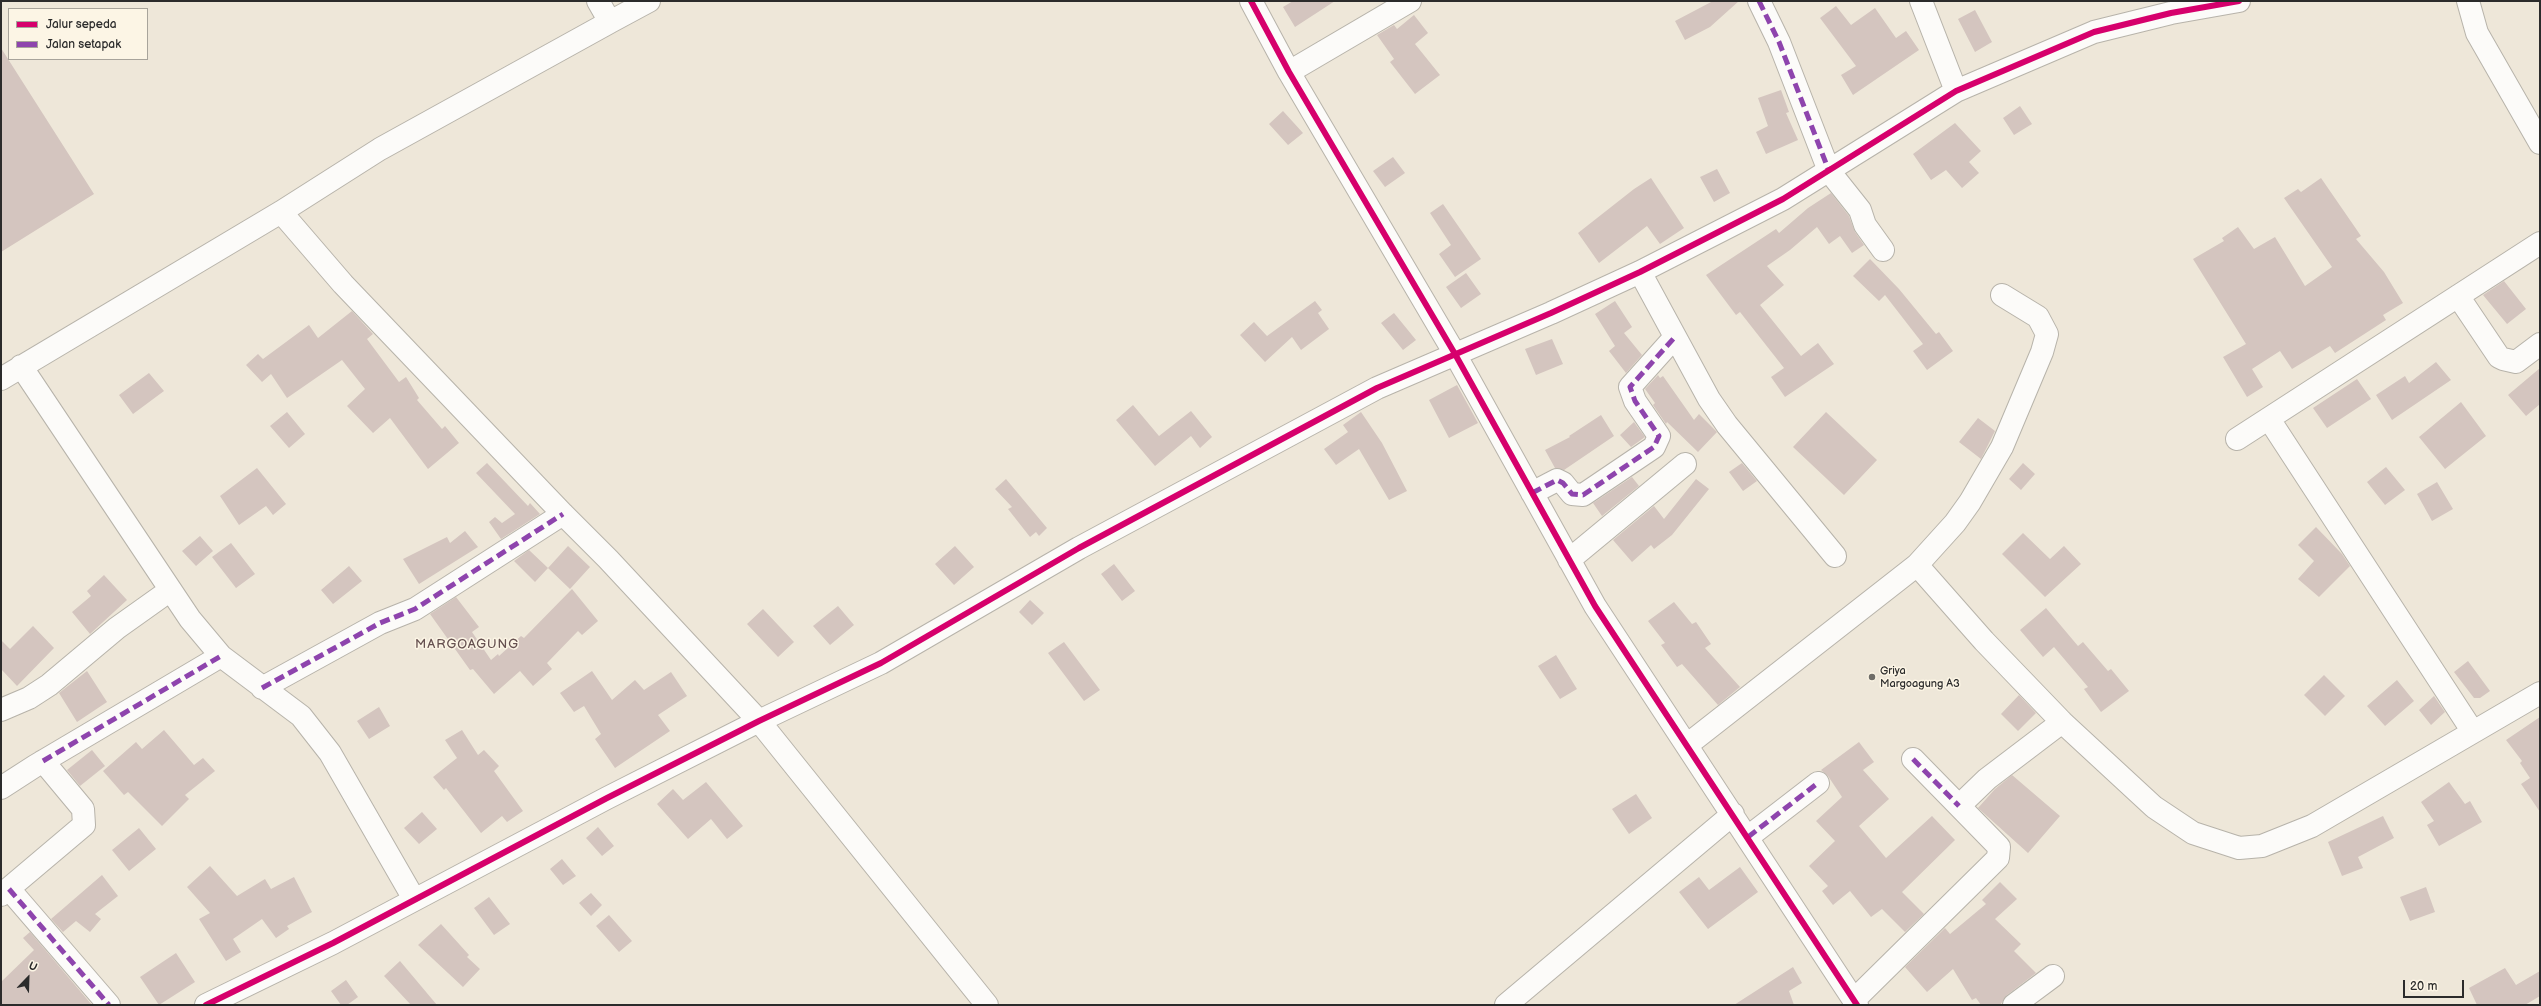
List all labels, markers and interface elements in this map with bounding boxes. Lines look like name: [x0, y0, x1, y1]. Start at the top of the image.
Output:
legend: [8, 8, 148, 60]
text: Jalur sepeda: [46, 17, 117, 32]
text: Jalan setapak: [46, 37, 121, 52]
district label: MARGOAGUNG: [415, 637, 519, 653]
place label: Griya Margoagung A3: [1880, 664, 1960, 690]
marker: Griya Margoagung A3: [1867, 672, 1877, 682]
north arrow: [8, 958, 48, 998]
text: U: [27, 959, 39, 974]
scale bar: [2405, 972, 2466, 998]
text: 20 m: [2410, 979, 2437, 994]

